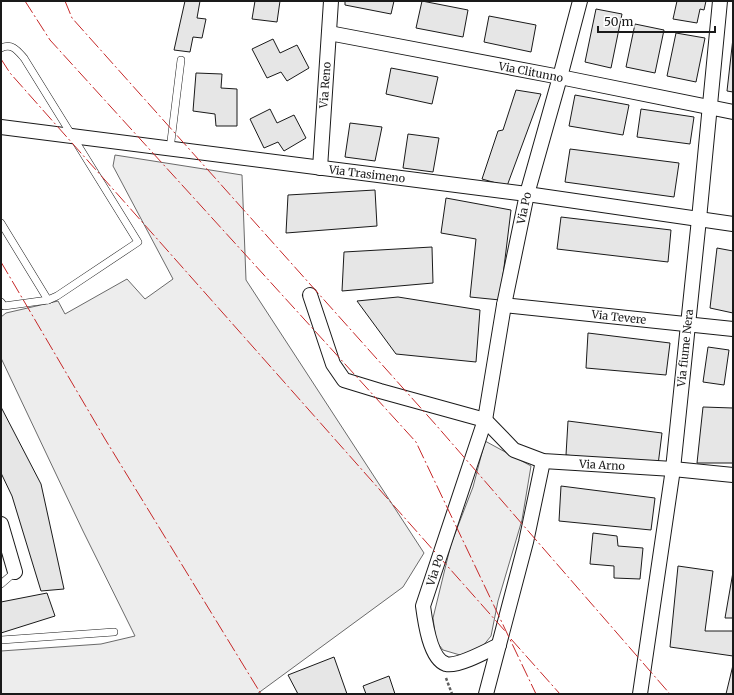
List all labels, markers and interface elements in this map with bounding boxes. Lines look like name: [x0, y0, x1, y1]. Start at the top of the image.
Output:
scale bar: [598, 8, 715, 34]
text: 50 m: [604, 14, 633, 29]
street label: Via Clitunno: [497, 59, 565, 85]
street label: Via Reno: [316, 61, 334, 110]
street label: Via Trasimeno: [327, 162, 407, 186]
street label: Via Po: [514, 190, 534, 226]
street label: Via Tevere: [590, 307, 647, 327]
street label: Via fiume Nera: [674, 308, 696, 389]
street label: Via Arno: [578, 457, 626, 473]
street label: Via Po: [423, 552, 447, 589]

